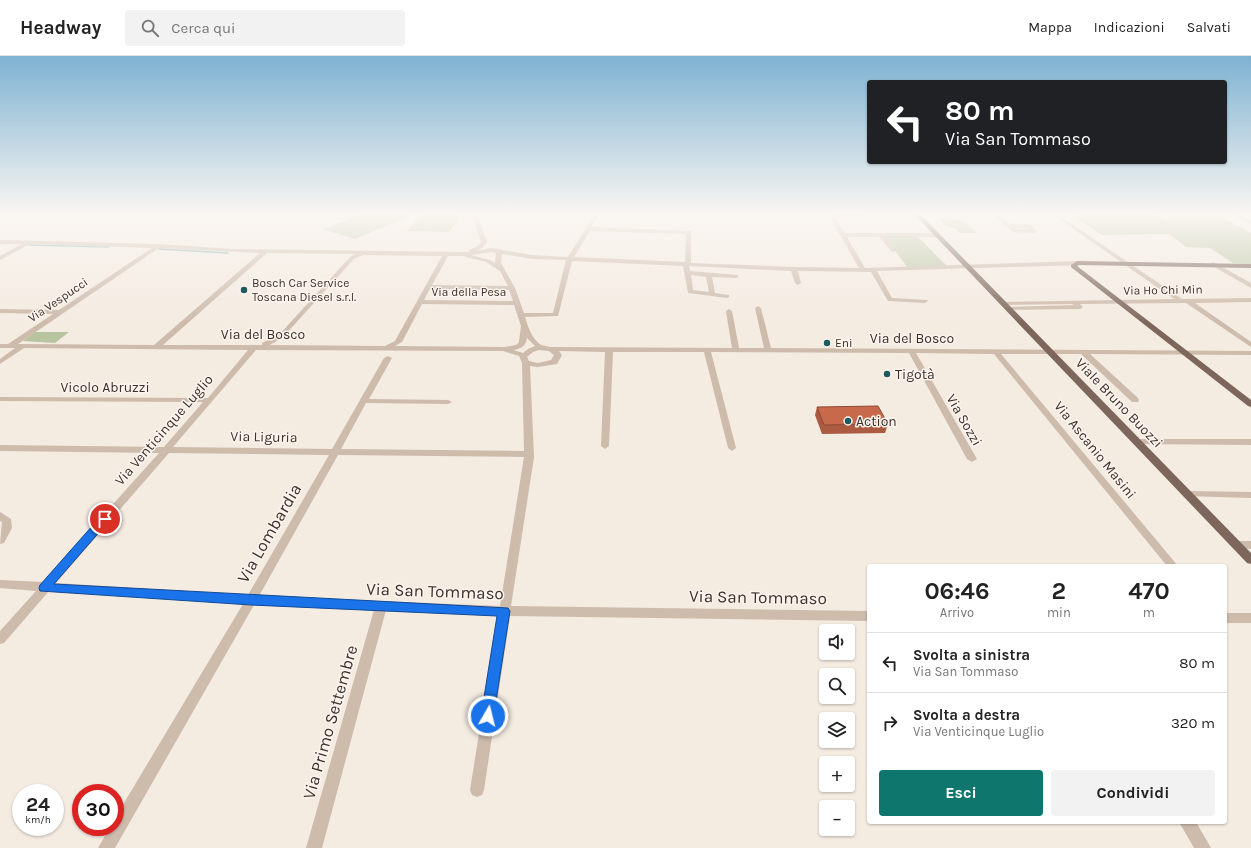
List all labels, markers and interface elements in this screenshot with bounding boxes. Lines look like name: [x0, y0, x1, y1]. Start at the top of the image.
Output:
search box: [125, 10, 405, 46]
text: Headway: [20, 17, 101, 39]
icon: search: [139, 17, 161, 39]
text: Cerca qui: [171, 19, 236, 37]
text: Mappa: [1028, 19, 1072, 36]
text: Indicazioni: [1094, 19, 1165, 36]
text: Salvati: [1187, 19, 1231, 36]
text: 80 m: [945, 94, 1014, 127]
icon: left: [879, 96, 931, 148]
text: Via San Tommaso: [945, 128, 1091, 150]
street label: Via Vespucci: [26, 275, 90, 325]
place label: Bosch Car Service Toscana Diesel s.r.l.: [252, 276, 356, 304]
street label: Via Ho Chi Min: [1123, 282, 1203, 298]
marker: Bosch Car Service Toscana Diesel s.r.l.: [239, 285, 249, 295]
street label: Via della Pesa: [432, 285, 506, 299]
street label: Via del Bosco: [221, 326, 305, 343]
street label: Via del Bosco: [870, 330, 954, 347]
place label: Eni: [835, 336, 853, 350]
marker: Eni: [822, 338, 832, 348]
street label: Viale Bruno Buozzi: [1072, 355, 1166, 451]
place label: Tigotà: [895, 366, 935, 383]
marker: Tigotà: [882, 369, 892, 379]
street label: Via Venticinque Luglio: [111, 371, 217, 489]
street label: Vicolo Abruzzi: [60, 379, 150, 396]
street label: Via Sozzi: [942, 391, 986, 449]
street label: Via Ascanio Masini: [1050, 398, 1140, 502]
place label: Action: [856, 413, 897, 430]
marker: Action: [843, 416, 853, 426]
street label: Via Liguria: [230, 428, 298, 446]
street label: Via Lombardia: [233, 480, 305, 586]
pin: [88, 502, 122, 536]
icon: arrive: [94, 508, 116, 530]
text: 06:46: [924, 577, 989, 605]
text: 2: [1052, 577, 1066, 605]
text: 470: [1128, 577, 1170, 605]
street label: Via San Tommaso: [366, 579, 504, 603]
street label: Via San Tommaso: [689, 586, 827, 608]
text: Arrivo: [940, 605, 974, 620]
text: min: [1047, 605, 1071, 620]
text: m: [1143, 605, 1155, 620]
map controls: [819, 624, 855, 836]
button: sound: [819, 624, 855, 660]
street label: Via Primo Settembre: [298, 643, 362, 801]
text: Svolta a sinistra: [913, 646, 1030, 664]
icon: left: [879, 652, 901, 674]
text: 80 m: [1179, 654, 1215, 672]
text: Via San Tommaso: [913, 664, 1018, 679]
button: search: [819, 668, 855, 704]
position arrow: [467, 695, 509, 737]
text: Svolta a destra: [913, 706, 1020, 724]
button: layers: [819, 712, 855, 748]
icon: right: [879, 712, 901, 734]
text: 320 m: [1171, 714, 1215, 732]
text: Via Venticinque Luglio: [913, 724, 1044, 739]
button: +: [819, 756, 855, 792]
button: Esci: [879, 770, 1043, 816]
button: Condividi: [1051, 770, 1215, 816]
speed limit sign: 30: [72, 784, 124, 836]
text: 24: [26, 793, 50, 816]
button: −: [819, 800, 855, 836]
text: km/h: [25, 814, 51, 826]

